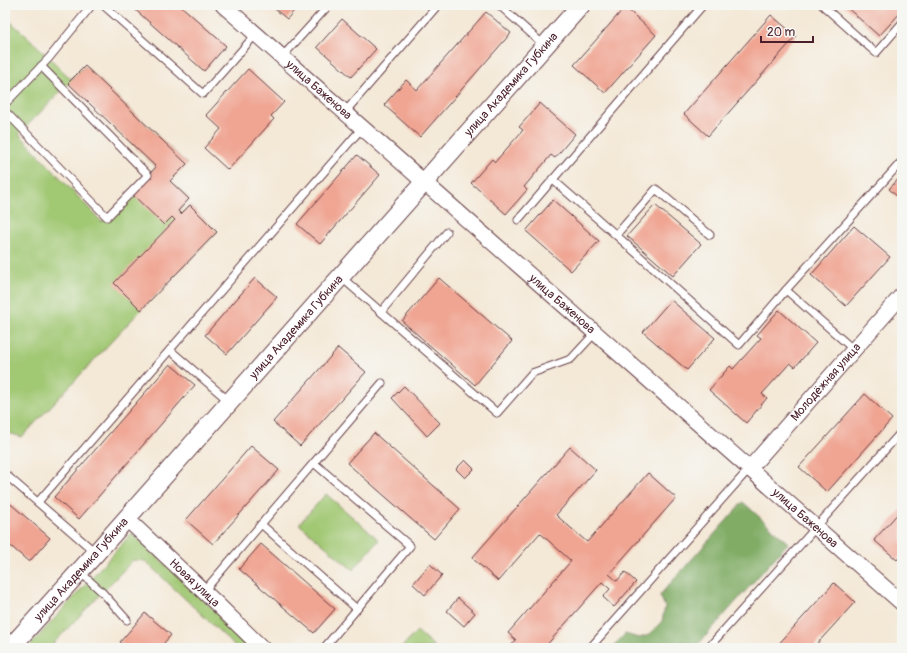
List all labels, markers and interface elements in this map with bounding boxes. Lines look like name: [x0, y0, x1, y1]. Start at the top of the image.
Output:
scale bar: [761, 18, 813, 44]
text: 20 m: [767, 25, 796, 40]
street label: улица Академика Губкина: [460, 29, 561, 140]
street label: улица Баженова: [282, 56, 355, 123]
street label: улица Баженова: [525, 270, 599, 337]
street label: улица Академика Губкина: [245, 272, 346, 383]
street label: Молодёжная улица: [787, 339, 864, 424]
street label: улица Баженова: [769, 484, 842, 551]
street label: улица Академика Губкина: [30, 514, 132, 625]
street label: Новая улица: [166, 556, 223, 610]

